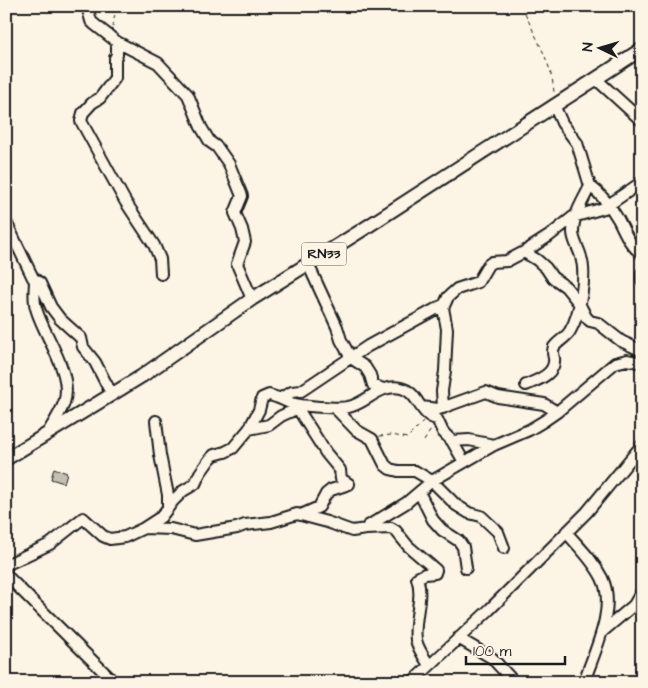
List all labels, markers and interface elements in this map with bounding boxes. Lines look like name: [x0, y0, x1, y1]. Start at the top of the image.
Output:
north arrow: [576, 22, 626, 72]
text: N: [578, 41, 598, 52]
road number: RN33: [302, 242, 346, 266]
scale bar: [466, 633, 564, 665]
text: 100 m: [473, 641, 512, 662]

